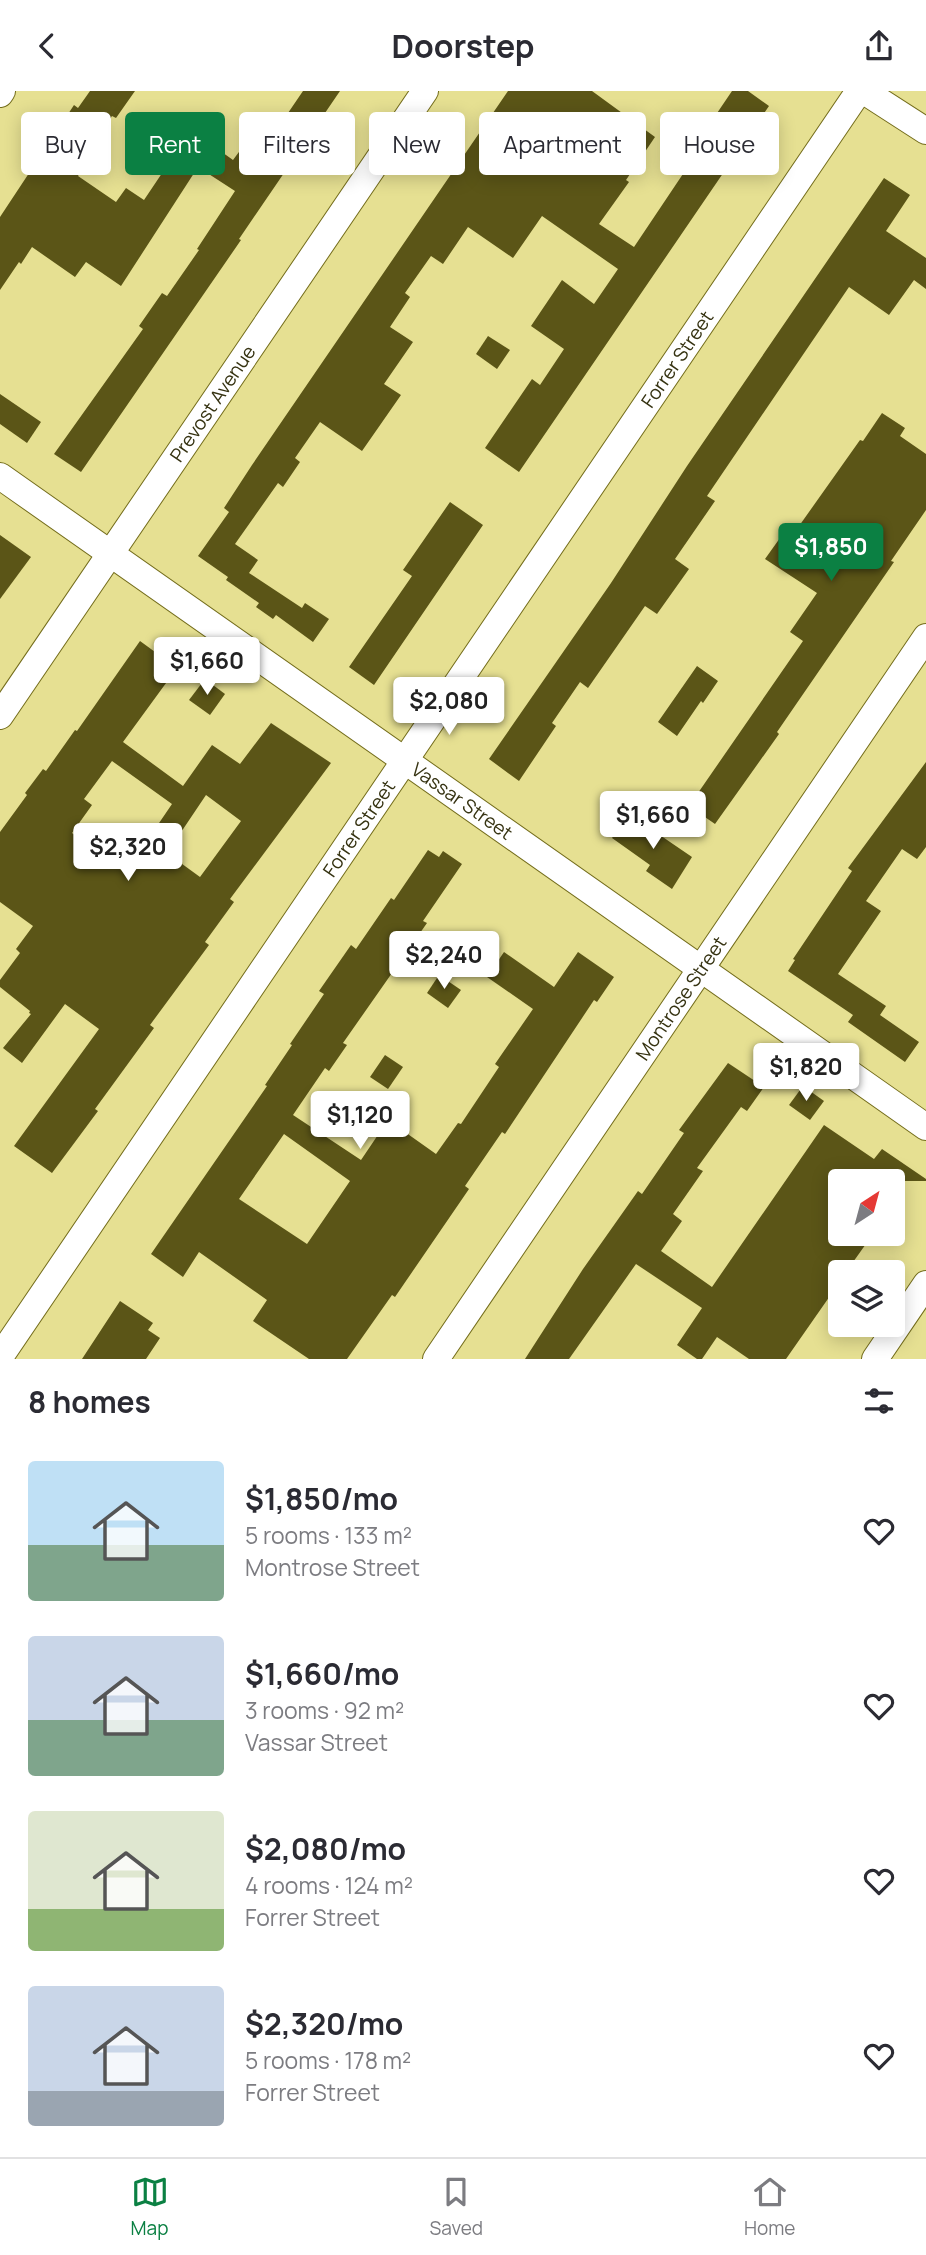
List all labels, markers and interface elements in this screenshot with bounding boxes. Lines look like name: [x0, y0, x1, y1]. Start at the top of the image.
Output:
text: Doorstep: [392, 24, 534, 68]
icon: back: [28, 27, 66, 65]
icon: share: [860, 27, 898, 65]
chip: Buy: [21, 112, 111, 175]
chip: Rent: [125, 112, 225, 175]
chip: Filters: [239, 112, 355, 175]
chip: New: [369, 112, 465, 175]
chip: Apartment: [479, 112, 646, 175]
chip: House: [660, 112, 779, 175]
street label: Forrer Street: [635, 306, 719, 413]
street label: Prevost Avenue: [164, 340, 261, 467]
pin: $1,850: [774, 524, 888, 583]
text: $1,850: [794, 530, 868, 562]
pin: $1,660: [150, 637, 264, 697]
text: $1,660: [170, 644, 244, 676]
pin: $2,080: [392, 677, 506, 737]
text: $2,080: [409, 684, 489, 716]
street label: Vassar Street: [406, 756, 518, 846]
street label: Forrer Street: [317, 775, 401, 882]
pin: $1,660: [596, 791, 710, 851]
text: $1,660: [616, 798, 690, 830]
pin: $2,320: [71, 823, 185, 883]
text: $2,320: [89, 830, 167, 862]
street label: Montrose Street: [629, 931, 732, 1065]
pin: $2,240: [387, 932, 501, 991]
text: $2,240: [405, 938, 483, 970]
pin: $1,820: [749, 1044, 863, 1103]
text: $1,820: [769, 1050, 843, 1082]
pin: $1,120: [303, 1091, 417, 1151]
text: $1,120: [327, 1098, 393, 1130]
north arrow: [828, 1169, 905, 1246]
map controls: [828, 1169, 905, 1337]
button: layers: [828, 1260, 905, 1337]
text: 8 homes: [28, 1381, 151, 1422]
icon: filters: [860, 1382, 898, 1420]
text: $1,850/mo: [245, 1478, 398, 1519]
icon: home: [84, 1489, 168, 1573]
icon: heart: [860, 1512, 898, 1550]
text: 5 rooms · 133 m²: [245, 1519, 412, 1551]
text: Montrose Street: [245, 1551, 420, 1583]
text: $1,660/mo: [245, 1653, 399, 1694]
icon: home: [84, 1664, 168, 1748]
icon: heart: [860, 1687, 898, 1725]
text: 3 rooms · 92 m²: [245, 1694, 404, 1726]
text: Vassar Street: [245, 1726, 388, 1758]
text: $2,080/mo: [245, 1828, 406, 1869]
icon: home: [84, 1839, 168, 1923]
icon: heart: [860, 1862, 898, 1900]
text: 4 rooms · 124 m²: [245, 1869, 413, 1901]
text: Forrer Street: [245, 1901, 380, 1933]
text: $2,320/mo: [245, 2003, 403, 2044]
icon: home: [84, 2014, 168, 2098]
icon: heart: [860, 2037, 898, 2075]
text: 5 rooms · 178 m²: [245, 2044, 411, 2076]
text: Forrer Street: [245, 2076, 380, 2108]
tab: Map: [131, 2173, 169, 2241]
tab: Saved: [430, 2173, 483, 2241]
tab: Home: [744, 2173, 795, 2241]

